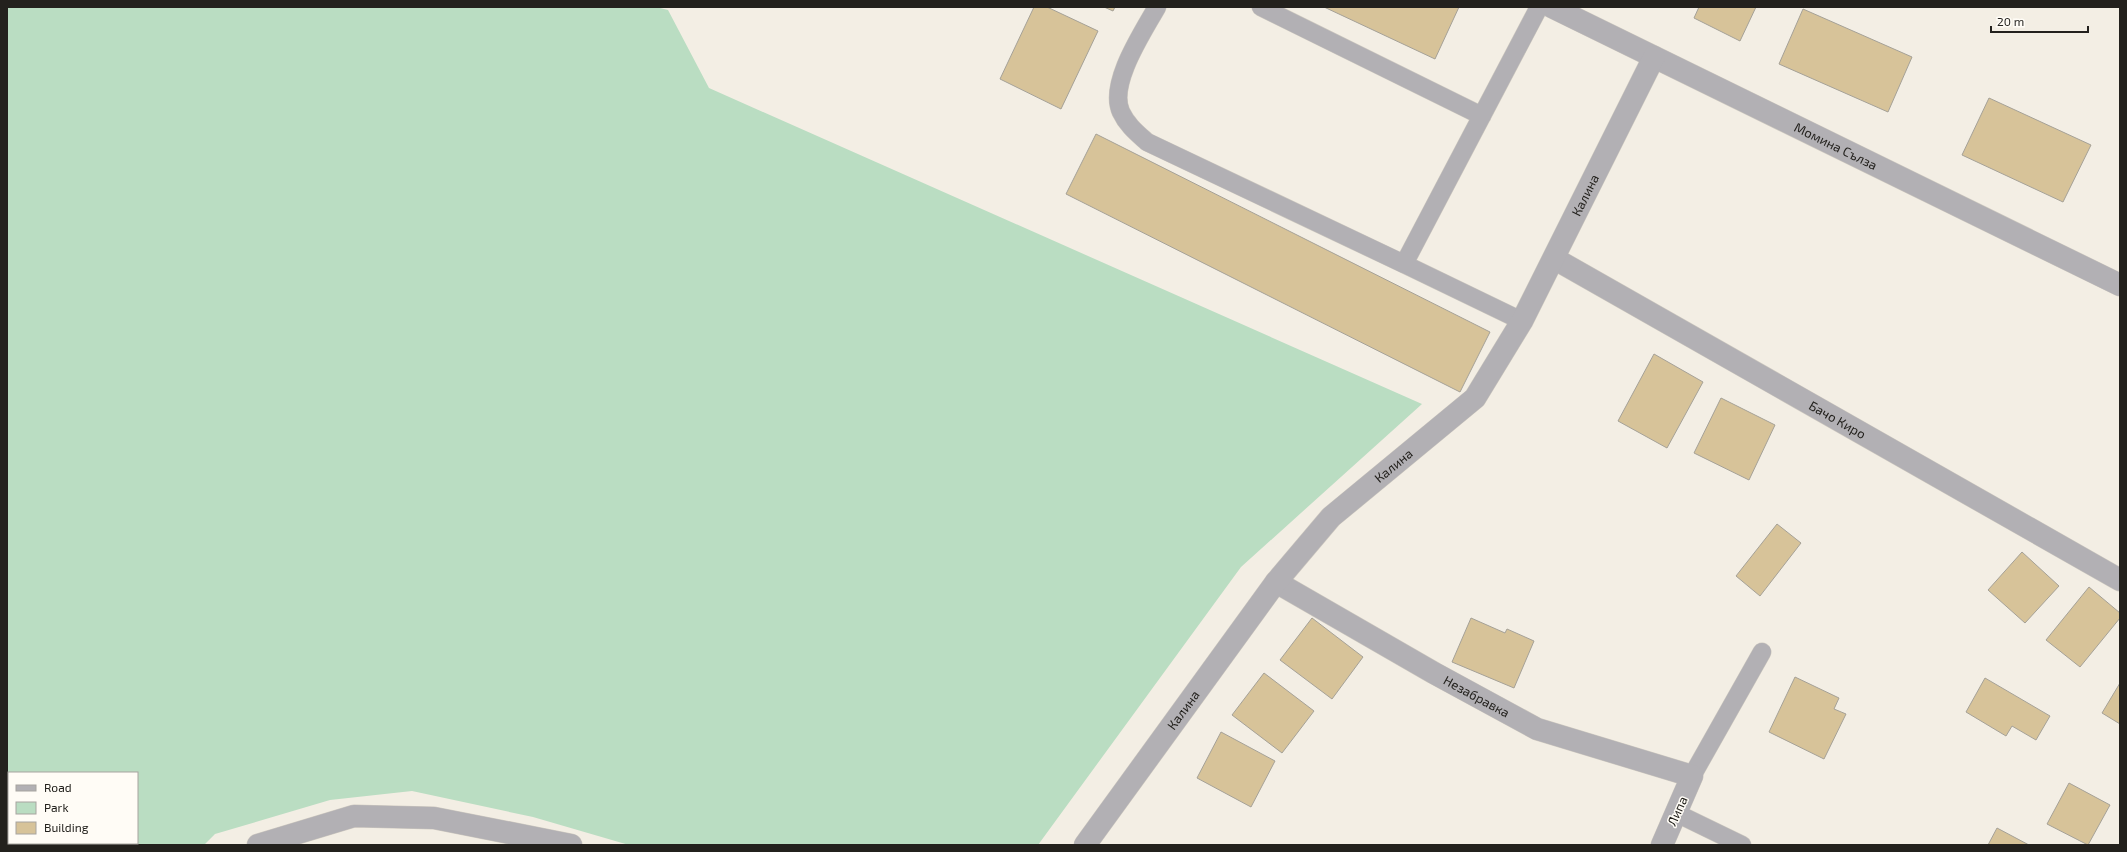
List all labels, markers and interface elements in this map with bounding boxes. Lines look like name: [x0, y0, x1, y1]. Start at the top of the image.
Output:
scale bar: [1991, 8, 2088, 34]
text: 20 m: [1997, 14, 2024, 28]
street label: Момина Сълза: [1792, 119, 1880, 173]
street label: Калина: [1568, 171, 1602, 219]
street label: Бачо Киро: [1806, 397, 1869, 442]
street label: Калина: [1371, 445, 1416, 486]
street label: Незабравка: [1441, 672, 1513, 721]
street label: Калина: [1164, 687, 1203, 733]
legend: [8, 772, 138, 844]
text: Road: [44, 780, 72, 794]
street label: Липа: [1663, 794, 1691, 828]
text: Park: [44, 800, 69, 814]
text: Building: [44, 820, 89, 834]

